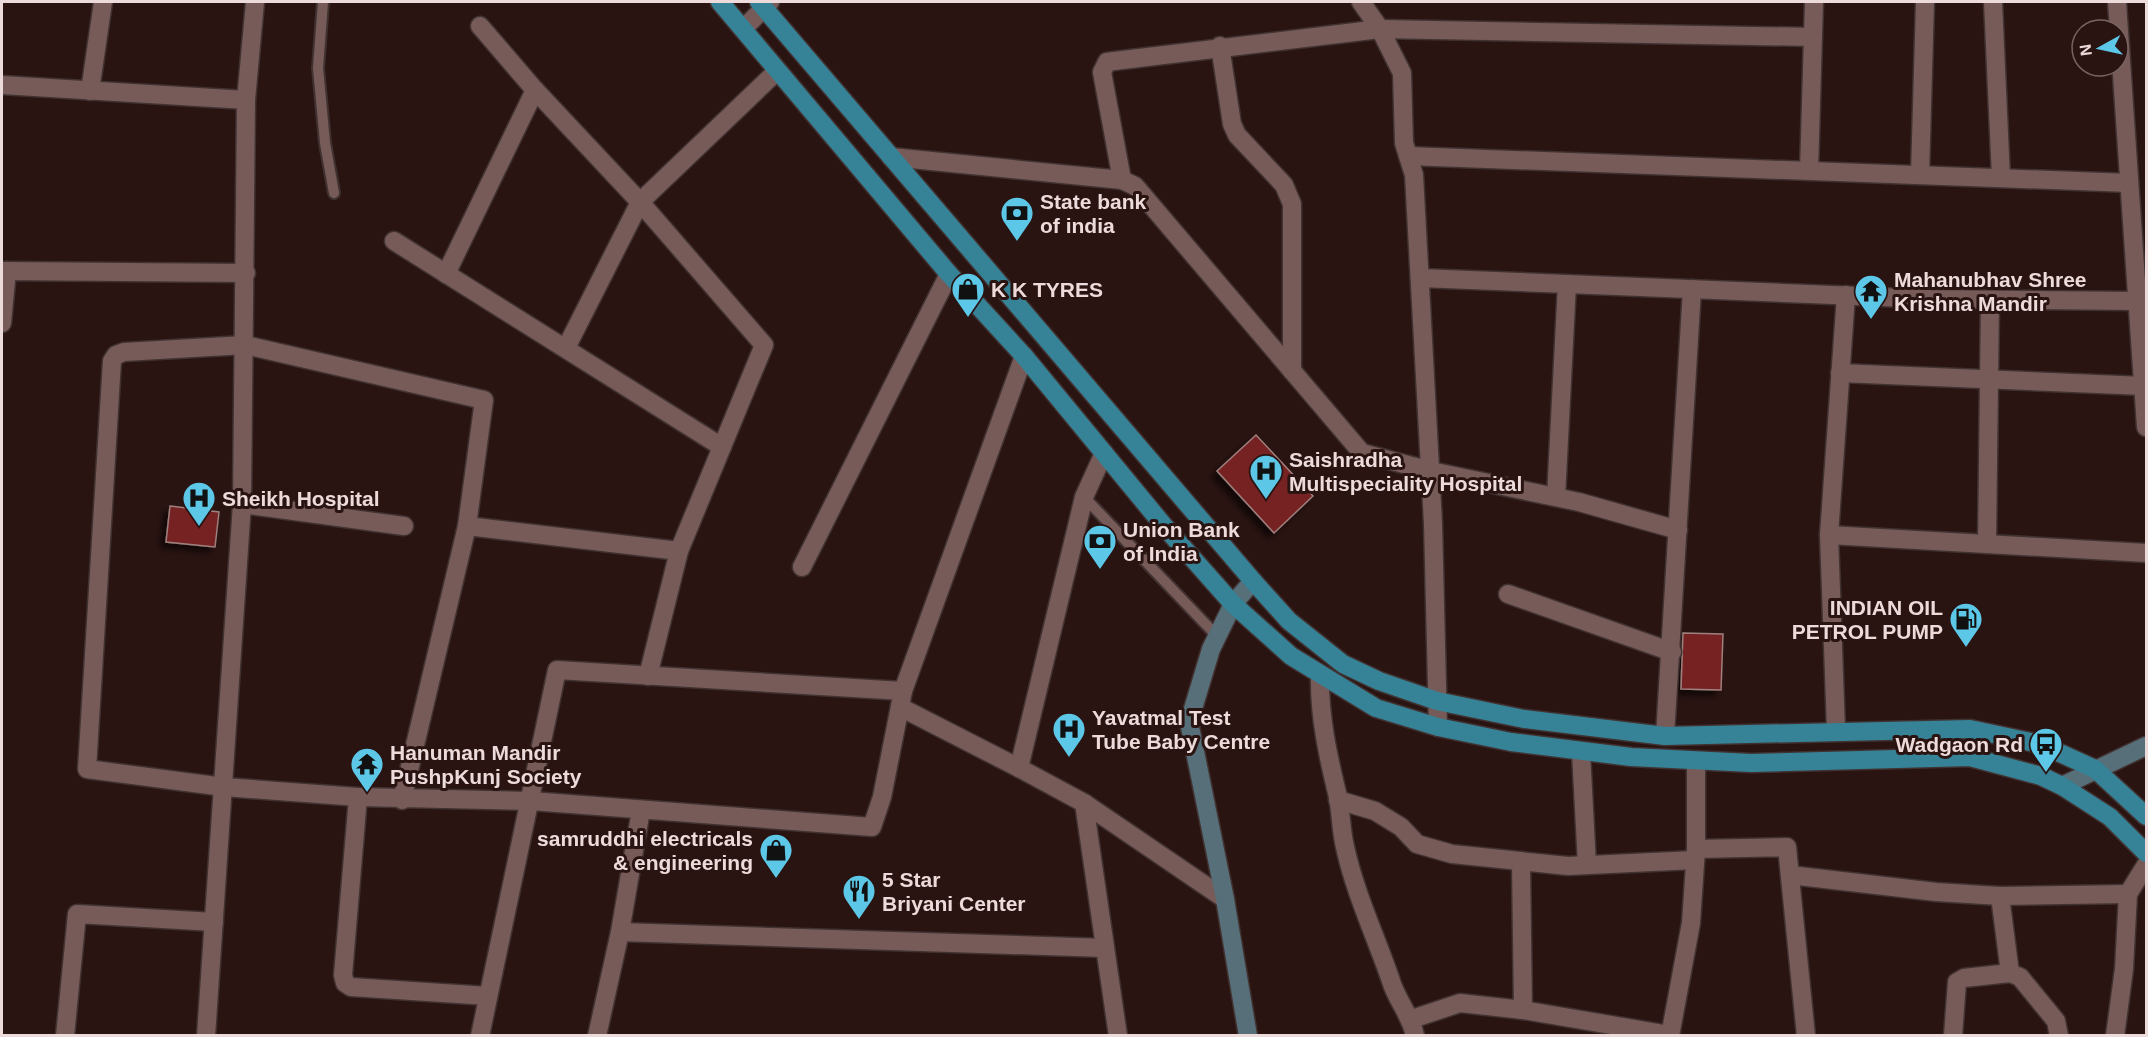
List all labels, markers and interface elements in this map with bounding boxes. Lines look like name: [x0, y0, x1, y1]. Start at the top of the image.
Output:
north arrow: [2070, 18, 2130, 78]
text: N: [2076, 43, 2095, 57]
place label: State bank of india: [1040, 190, 1147, 237]
bank icon: State bank of india: [999, 195, 1035, 242]
place label: Mahanubhav Shree Krishna Mandir: [1894, 268, 2087, 315]
shop icon: K K TYRES: [950, 271, 986, 318]
temple icon: Mahanubhav Shree Krishna Mandir: [1853, 273, 1889, 320]
place label: K K TYRES: [991, 278, 1103, 301]
place label: Saishradha Multispeciality Hospital: [1289, 448, 1522, 495]
hospital icon: Saishradha Multispeciality Hospital: [1248, 453, 1284, 500]
hospital icon: Sheikh Hospital: [181, 480, 217, 527]
place label: Sheikh Hospital: [222, 487, 380, 510]
place label: Union Bank of India: [1123, 518, 1240, 565]
bank icon: Union Bank of India: [1082, 523, 1118, 570]
place label: INDIAN OIL PETROL PUMP: [1792, 596, 1943, 643]
fuel station icon: INDIAN OIL PETROL PUMP: [1948, 601, 1984, 648]
place label: Yavatmal Test Tube Baby Centre: [1092, 706, 1270, 753]
hospital icon: Yavatmal Test Tube Baby Centre: [1051, 711, 1087, 758]
bus stop icon: Wadgaon Rd: [2028, 726, 2064, 773]
place label: Wadgaon Rd: [1895, 733, 2023, 756]
place label: Hanuman Mandir PushpKunj Society: [390, 741, 582, 788]
temple icon: Hanuman Mandir PushpKunj Society: [349, 746, 385, 793]
place label: samruddhi electricals & engineering: [537, 827, 753, 874]
shop icon: samruddhi electricals & engineering: [758, 832, 794, 879]
place label: 5 Star Briyani Center: [882, 868, 1026, 915]
restaurant icon: 5 Star Briyani Center: [841, 873, 877, 920]

